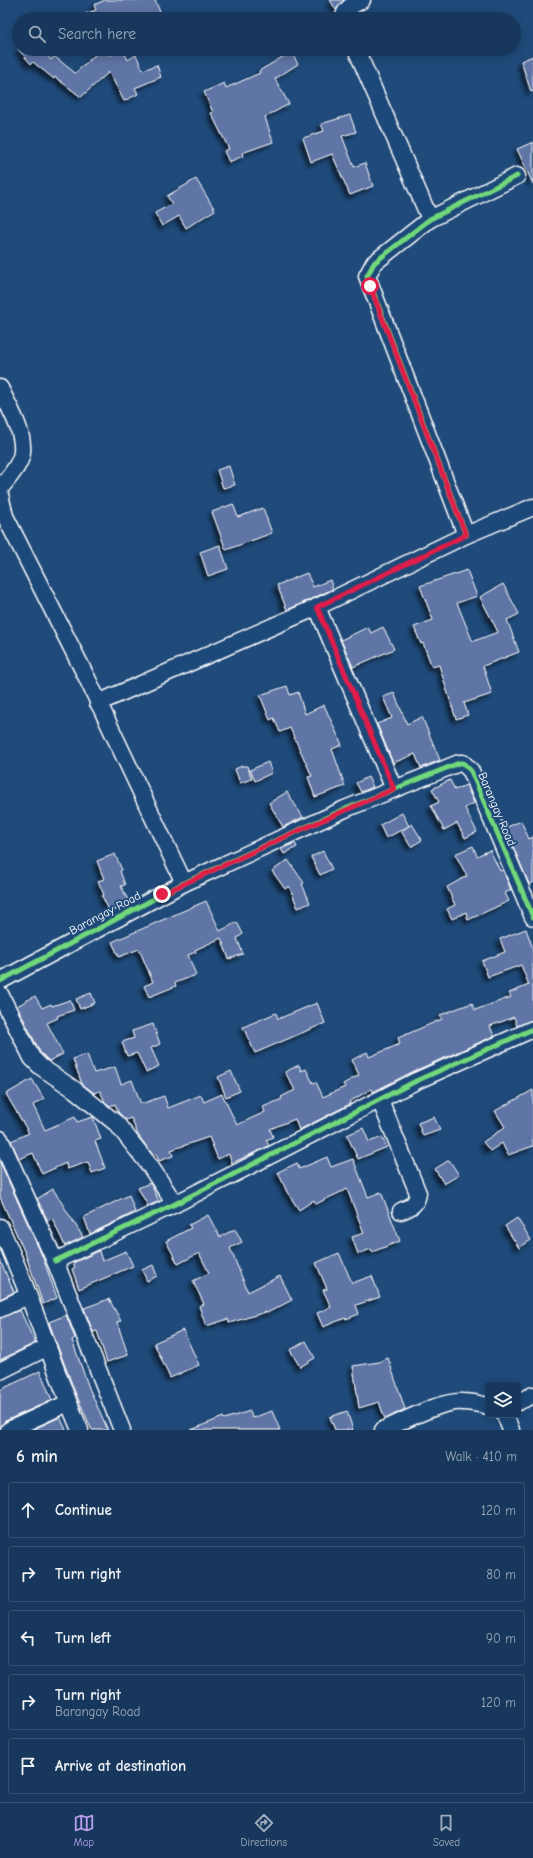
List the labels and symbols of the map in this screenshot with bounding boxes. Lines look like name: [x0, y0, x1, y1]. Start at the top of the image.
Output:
route start: [361, 277, 379, 295]
street label: Barangay Road: [475, 770, 519, 848]
route end: [153, 885, 171, 903]
street label: Barangay Road: [67, 888, 143, 938]

